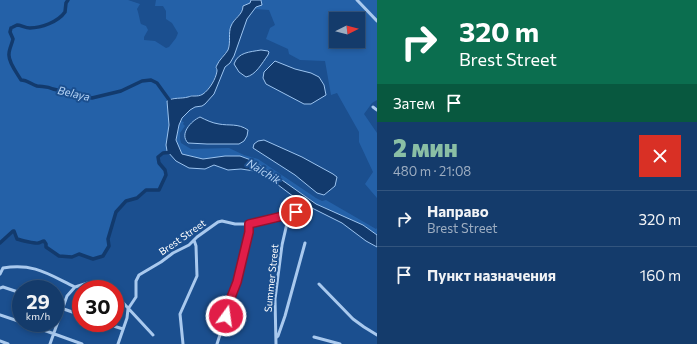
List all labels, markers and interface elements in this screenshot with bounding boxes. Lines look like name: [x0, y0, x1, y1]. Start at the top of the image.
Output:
north arrow: [329, 12, 365, 48]
map controls: [329, 12, 365, 48]
text: 320 m: [459, 14, 539, 48]
icon: right: [393, 16, 445, 68]
text: Brest Street: [459, 48, 557, 70]
water label: Belaya: [57, 83, 92, 103]
icon: arrive: [443, 92, 465, 114]
text: Затем: [393, 94, 435, 112]
text: 2 мин: [393, 133, 458, 162]
button: close: [639, 135, 681, 177]
water label: Nalchik: [245, 156, 284, 187]
text: 480 m · 21:08: [393, 163, 471, 179]
pin: [279, 195, 313, 229]
icon: arrive: [285, 201, 307, 223]
text: Направо: [427, 202, 489, 220]
icon: right: [393, 208, 415, 230]
text: 320 m: [638, 210, 681, 228]
street label: Brest Street: [156, 216, 208, 258]
text: Brest Street: [427, 220, 498, 236]
street label: Summer Street: [261, 243, 281, 313]
icon: arrive: [393, 264, 415, 286]
text: Пункт назначения: [427, 266, 556, 284]
text: 160 m: [640, 266, 681, 284]
speed limit sign: 30: [72, 280, 124, 332]
text: 29: [26, 289, 50, 313]
position arrow: [205, 295, 247, 337]
text: km/h: [26, 310, 50, 322]

